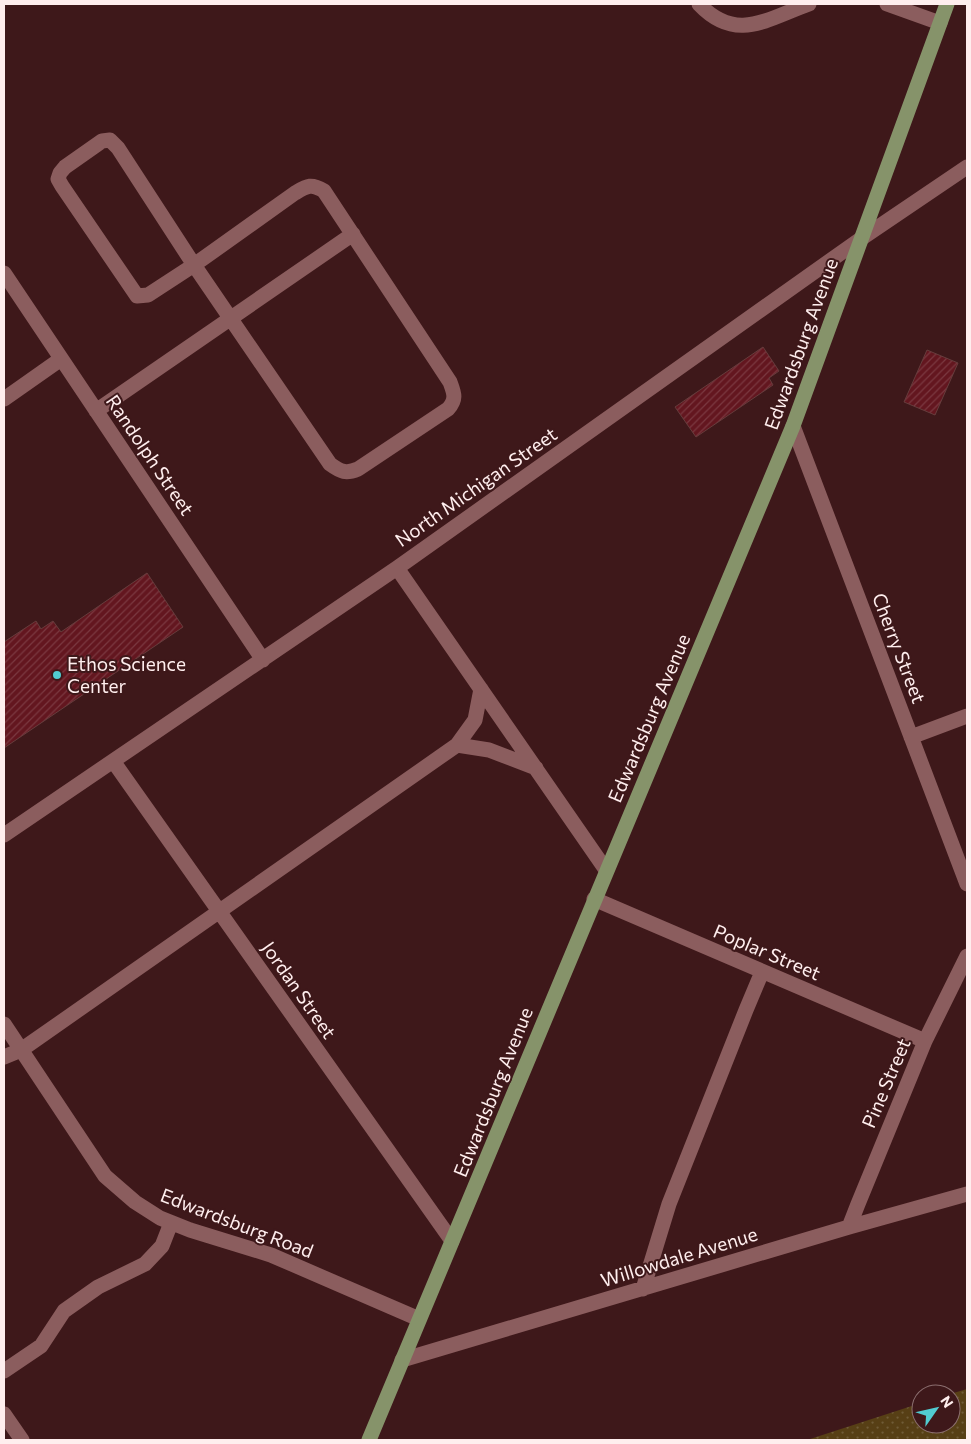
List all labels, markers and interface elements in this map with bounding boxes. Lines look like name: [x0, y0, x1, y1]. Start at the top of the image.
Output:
street label: Edwardsburg Avenue: [759, 255, 842, 433]
street label: Randolph Street: [102, 390, 199, 519]
street label: North Michigan Street: [390, 422, 561, 551]
street label: Cherry Street: [868, 589, 931, 706]
street label: Edwardsburg Avenue: [603, 630, 694, 806]
place label: Ethos Science Center: [67, 652, 186, 697]
marker: Ethos Science Center: [51, 669, 63, 681]
street label: Poplar Street: [710, 919, 824, 984]
street label: Jordan Street: [257, 937, 341, 1043]
street label: Edwardsburg Avenue: [448, 1004, 537, 1180]
street label: Pine Street: [856, 1034, 915, 1131]
street label: Edwardsburg Road: [158, 1183, 317, 1262]
street label: Willowdale Avenue: [598, 1222, 760, 1291]
north arrow: [911, 1384, 961, 1434]
text: N: [937, 1392, 957, 1411]

